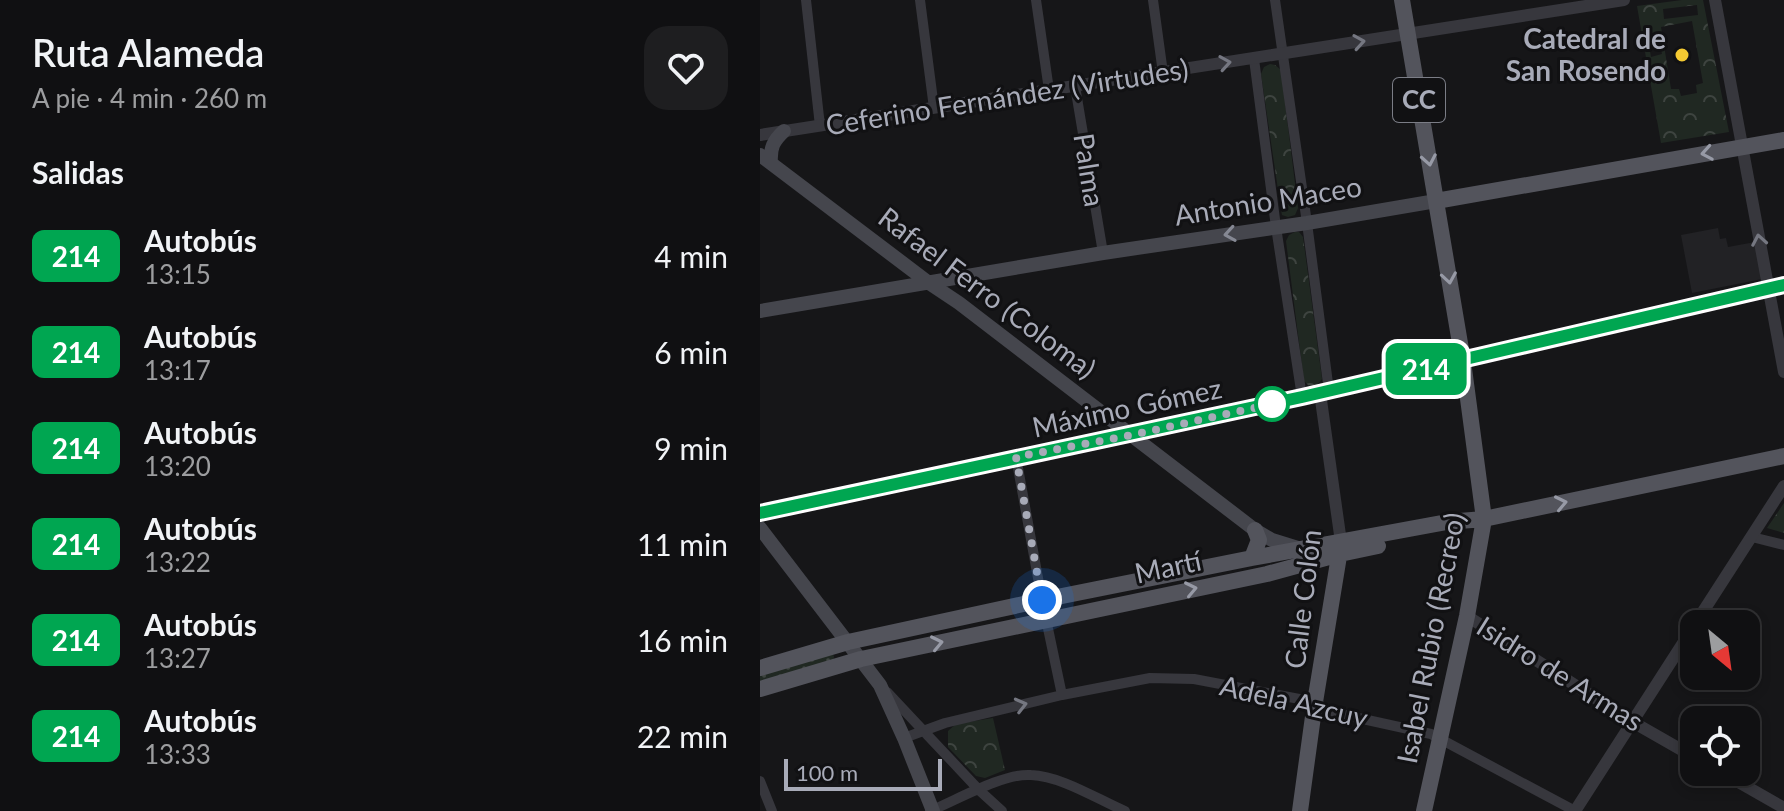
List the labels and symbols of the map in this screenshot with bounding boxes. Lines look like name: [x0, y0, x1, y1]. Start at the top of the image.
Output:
place label: Catedral de San Rosendo: [1506, 21, 1666, 87]
one-way arrow: [1352, 34, 1366, 51]
marker: Catedral de San Rosendo: [1673, 46, 1691, 64]
street label: Ceferino Fernández (Virtudes): [823, 51, 1190, 141]
one-way arrow: [1218, 55, 1231, 72]
road number: CC: [1393, 78, 1445, 122]
street label: Palma: [1067, 131, 1113, 209]
one-way arrow: [1700, 144, 1714, 161]
one-way arrow: [1420, 153, 1437, 166]
street label: Antonio Maceo: [1172, 168, 1364, 232]
street label: Rafael Ferro (Coloma): [872, 199, 1103, 385]
one-way arrow: [1223, 225, 1237, 242]
one-way arrow: [1751, 234, 1768, 247]
one-way arrow: [1440, 271, 1457, 285]
line badge: 214: [1380, 343, 1472, 395]
street label: Máximo Gómez: [1029, 370, 1225, 444]
unlabelled marker: [1255, 387, 1289, 421]
one-way arrow: [1553, 495, 1567, 512]
street label: Isabel Rubio (Recreo): [1389, 509, 1471, 766]
street label: Calle Colón: [1277, 527, 1327, 671]
street label: Martí: [1132, 542, 1206, 590]
your location: [1022, 580, 1062, 620]
one-way arrow: [1184, 581, 1197, 598]
street label: Isidro de Armas: [1471, 609, 1650, 738]
north arrow: [1680, 610, 1760, 690]
one-way arrow: [929, 635, 943, 652]
street label: Adela Azcuy: [1217, 668, 1372, 735]
one-way arrow: [1014, 697, 1027, 714]
scale bar: [784, 755, 942, 791]

